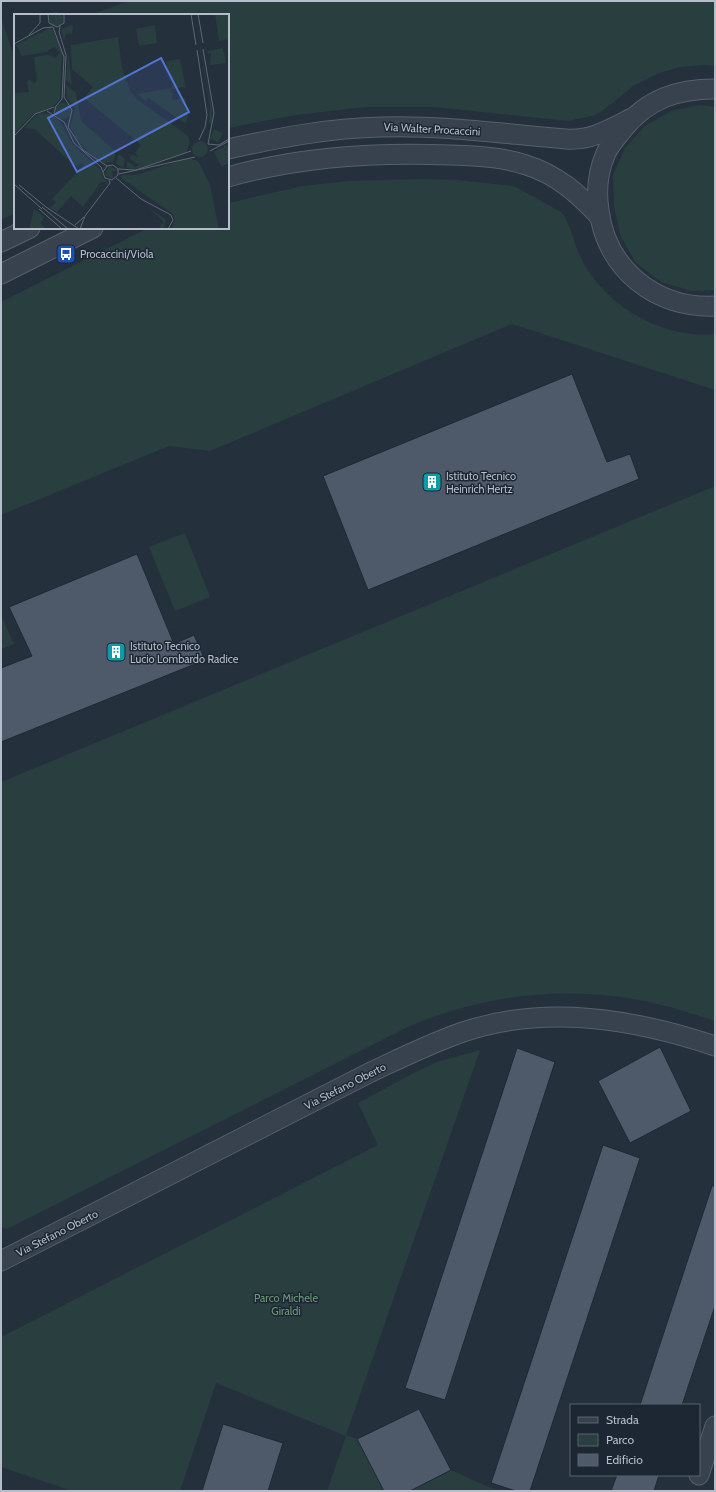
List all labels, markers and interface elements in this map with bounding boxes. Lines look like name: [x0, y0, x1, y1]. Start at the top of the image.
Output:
inset map: [14, 14, 229, 229]
street label: Via Walter Procaccini: [383, 119, 481, 139]
bus stop icon: Procaccini/Viola: [55, 243, 77, 265]
place label: Procaccini/Viola: [80, 247, 154, 261]
place label: Istituto Tecnico Heinrich Hertz: [446, 469, 516, 496]
building icon: Istituto Tecnico Heinrich Hertz: [421, 471, 443, 493]
place label: Istituto Tecnico Lucio Lombardo Radice: [130, 639, 239, 666]
building icon: Istituto Tecnico Lucio Lombardo Radice: [105, 641, 127, 663]
street label: Via Stefano Oberto: [302, 1059, 388, 1113]
street label: Via Stefano Oberto: [14, 1206, 100, 1260]
park label: Parco Michele Giraldi: [254, 1291, 318, 1318]
legend: [570, 1404, 700, 1476]
text: Strada: [606, 1412, 639, 1427]
text: Parco: [606, 1432, 634, 1447]
text: Edificio: [606, 1452, 643, 1467]

